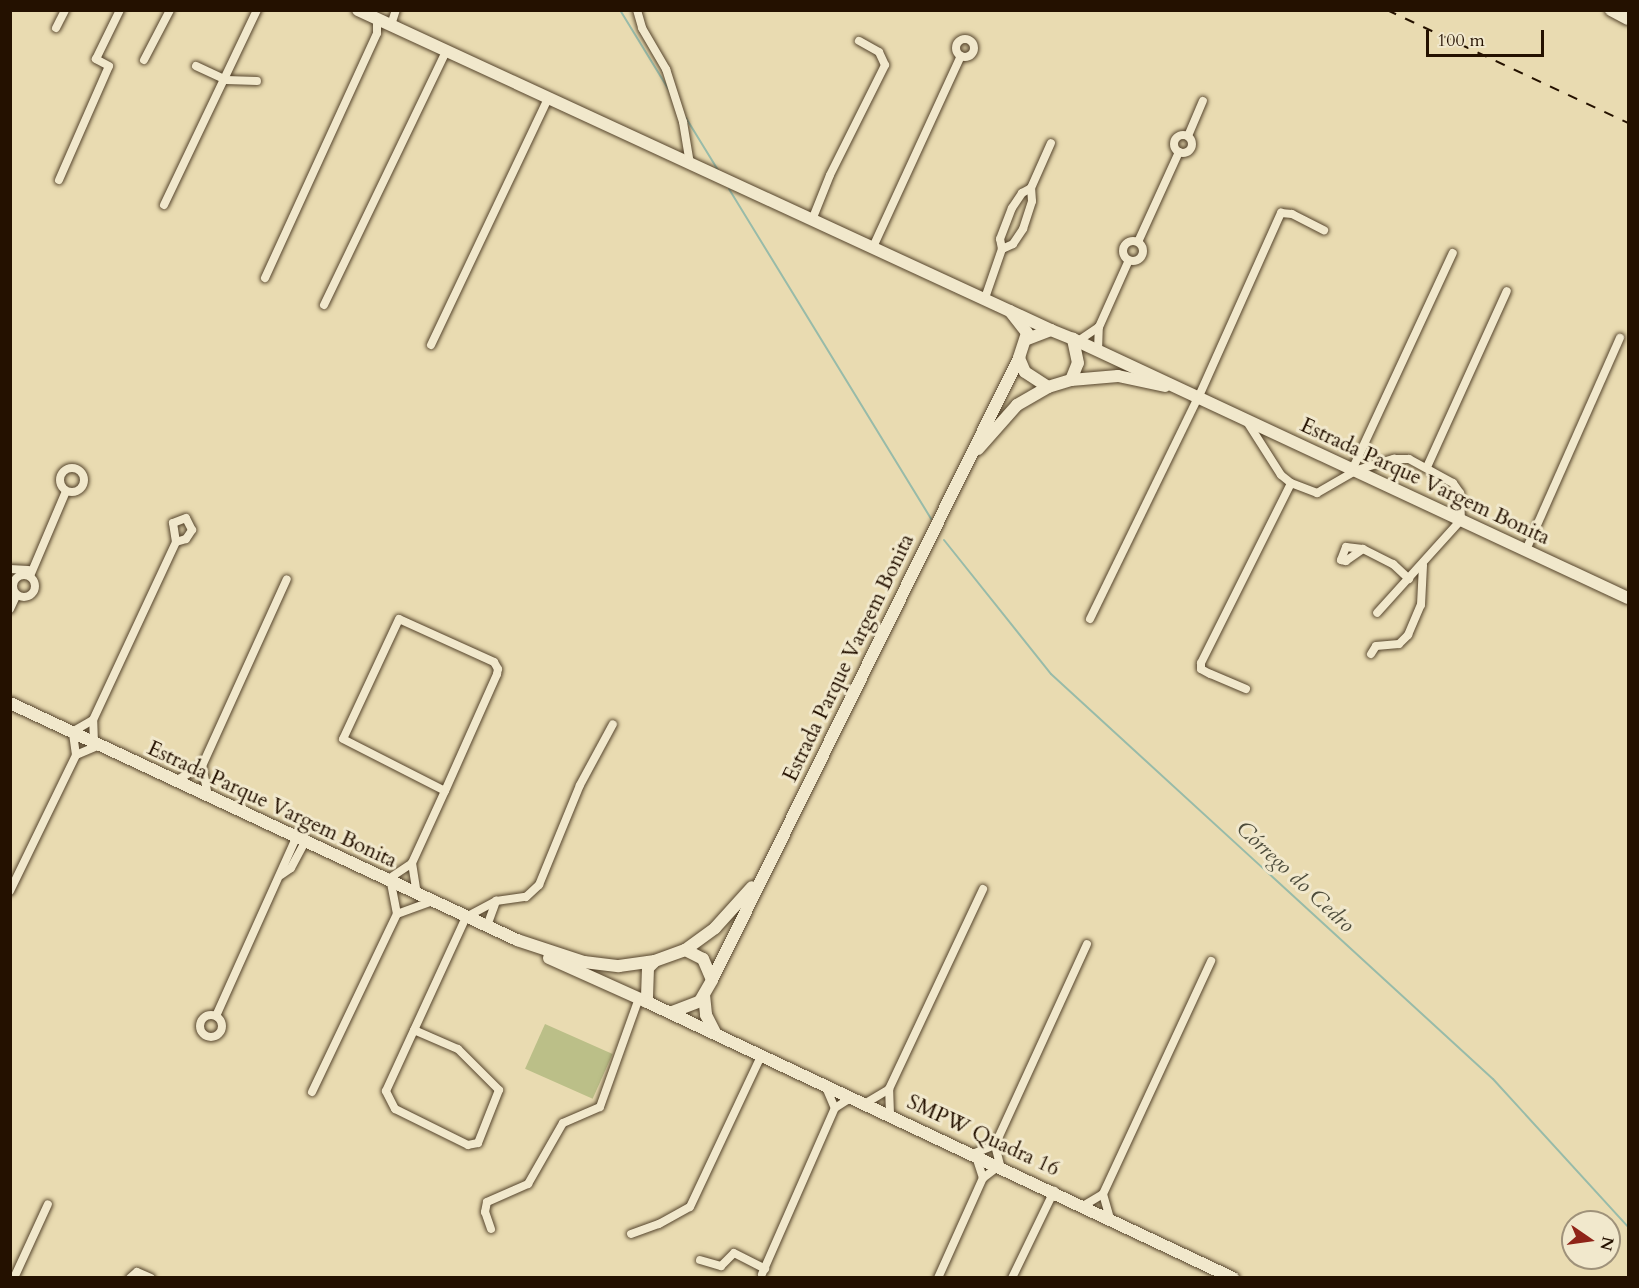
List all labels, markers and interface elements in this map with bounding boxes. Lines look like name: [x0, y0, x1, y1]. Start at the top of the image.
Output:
scale bar: [1429, 18, 1548, 56]
text: 100 m: [1437, 28, 1485, 53]
street label: Estrada Parque Vargem Bonita: [1296, 413, 1554, 551]
street label: Estrada Parque Vargem Bonita: [778, 530, 920, 786]
street label: Estrada Parque Vargem Bonita: [143, 736, 401, 874]
water label: Córrego do Cedro: [1230, 816, 1360, 938]
street label: SMPW Quadra 16: [903, 1090, 1063, 1182]
north arrow: [1561, 1210, 1621, 1270]
text: N: [1594, 1234, 1619, 1253]

